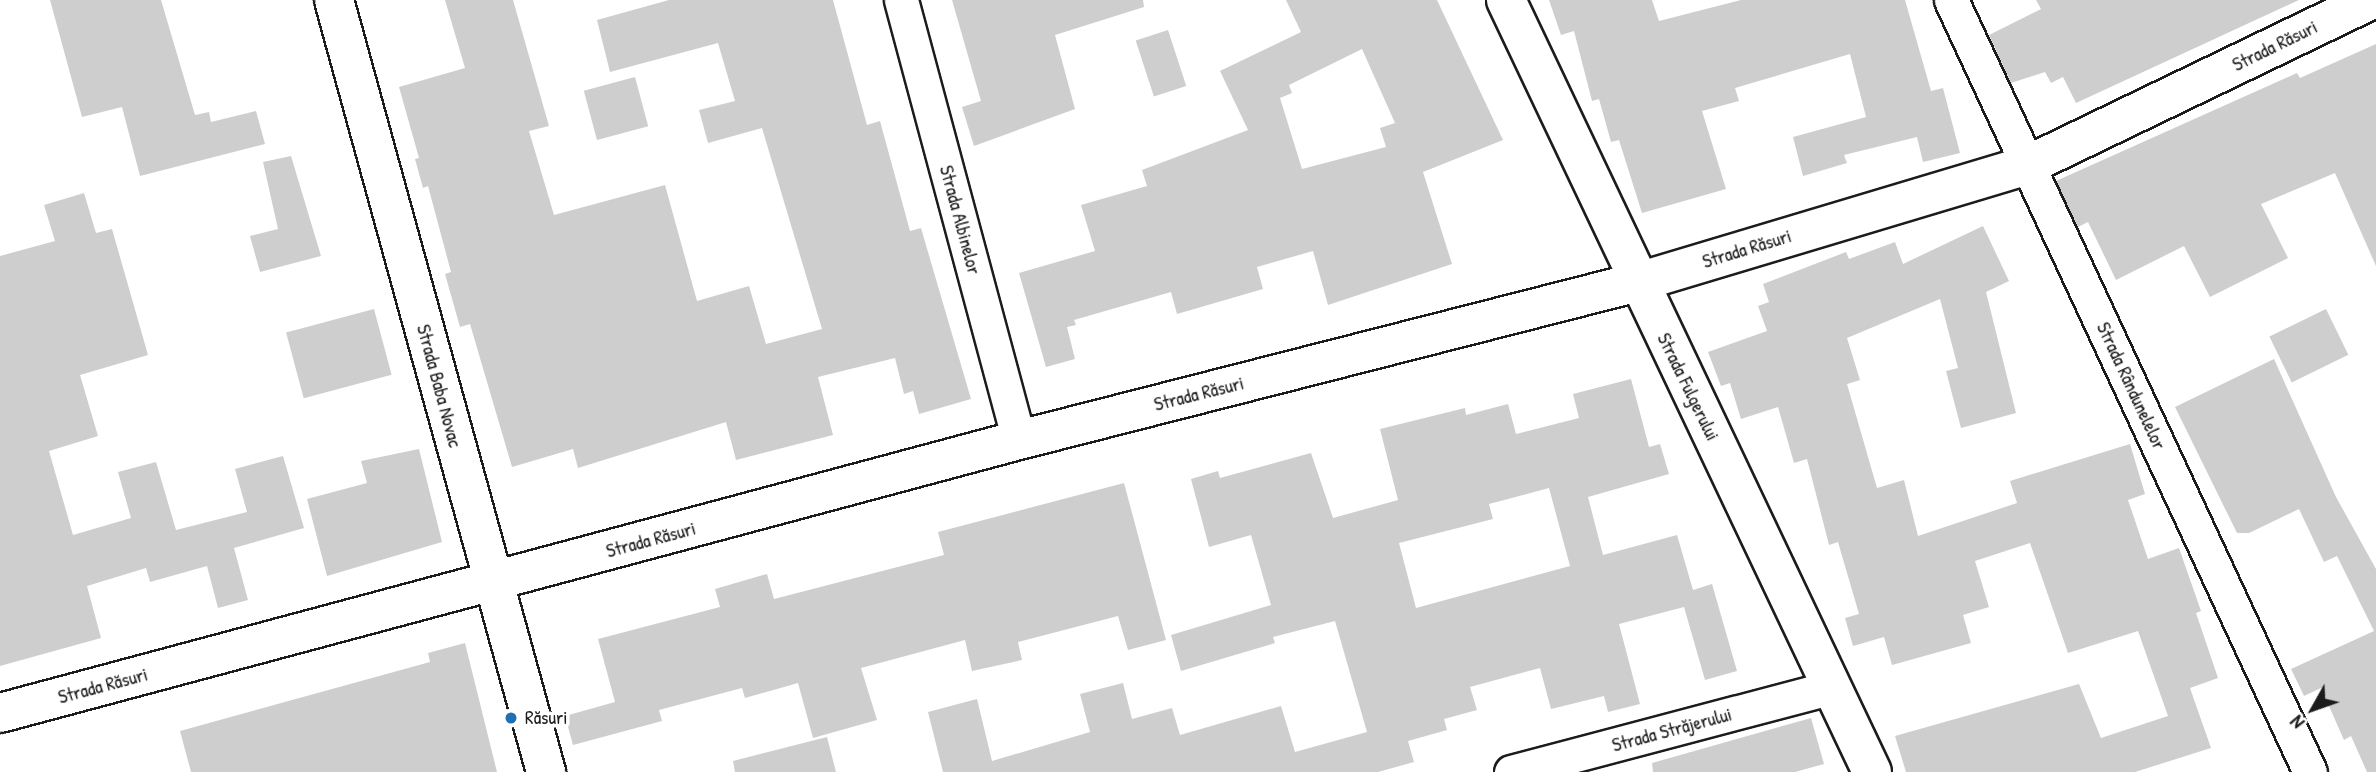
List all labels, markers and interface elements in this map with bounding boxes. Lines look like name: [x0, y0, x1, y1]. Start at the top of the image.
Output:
street label: Strada Răsuri: [2229, 16, 2321, 76]
street label: Strada Albinelor: [935, 163, 985, 277]
street label: Strada Răsuri: [1700, 225, 1794, 273]
street label: Strada Rândunelelor: [2092, 319, 2170, 453]
street label: Strada Baba Novac: [412, 322, 466, 450]
street label: Strada Fulgerului: [1652, 329, 1724, 445]
street label: Strada Răsuri: [1152, 372, 1246, 416]
street label: Strada Răsuri: [604, 517, 698, 563]
street label: Strada Răsuri: [56, 663, 150, 709]
north arrow: [2278, 674, 2348, 744]
street label: Strada Străjerului: [1610, 703, 1734, 757]
place label: Răsuri: [525, 707, 568, 729]
marker: Răsuri: [503, 710, 519, 726]
text: N: [2284, 710, 2310, 735]

